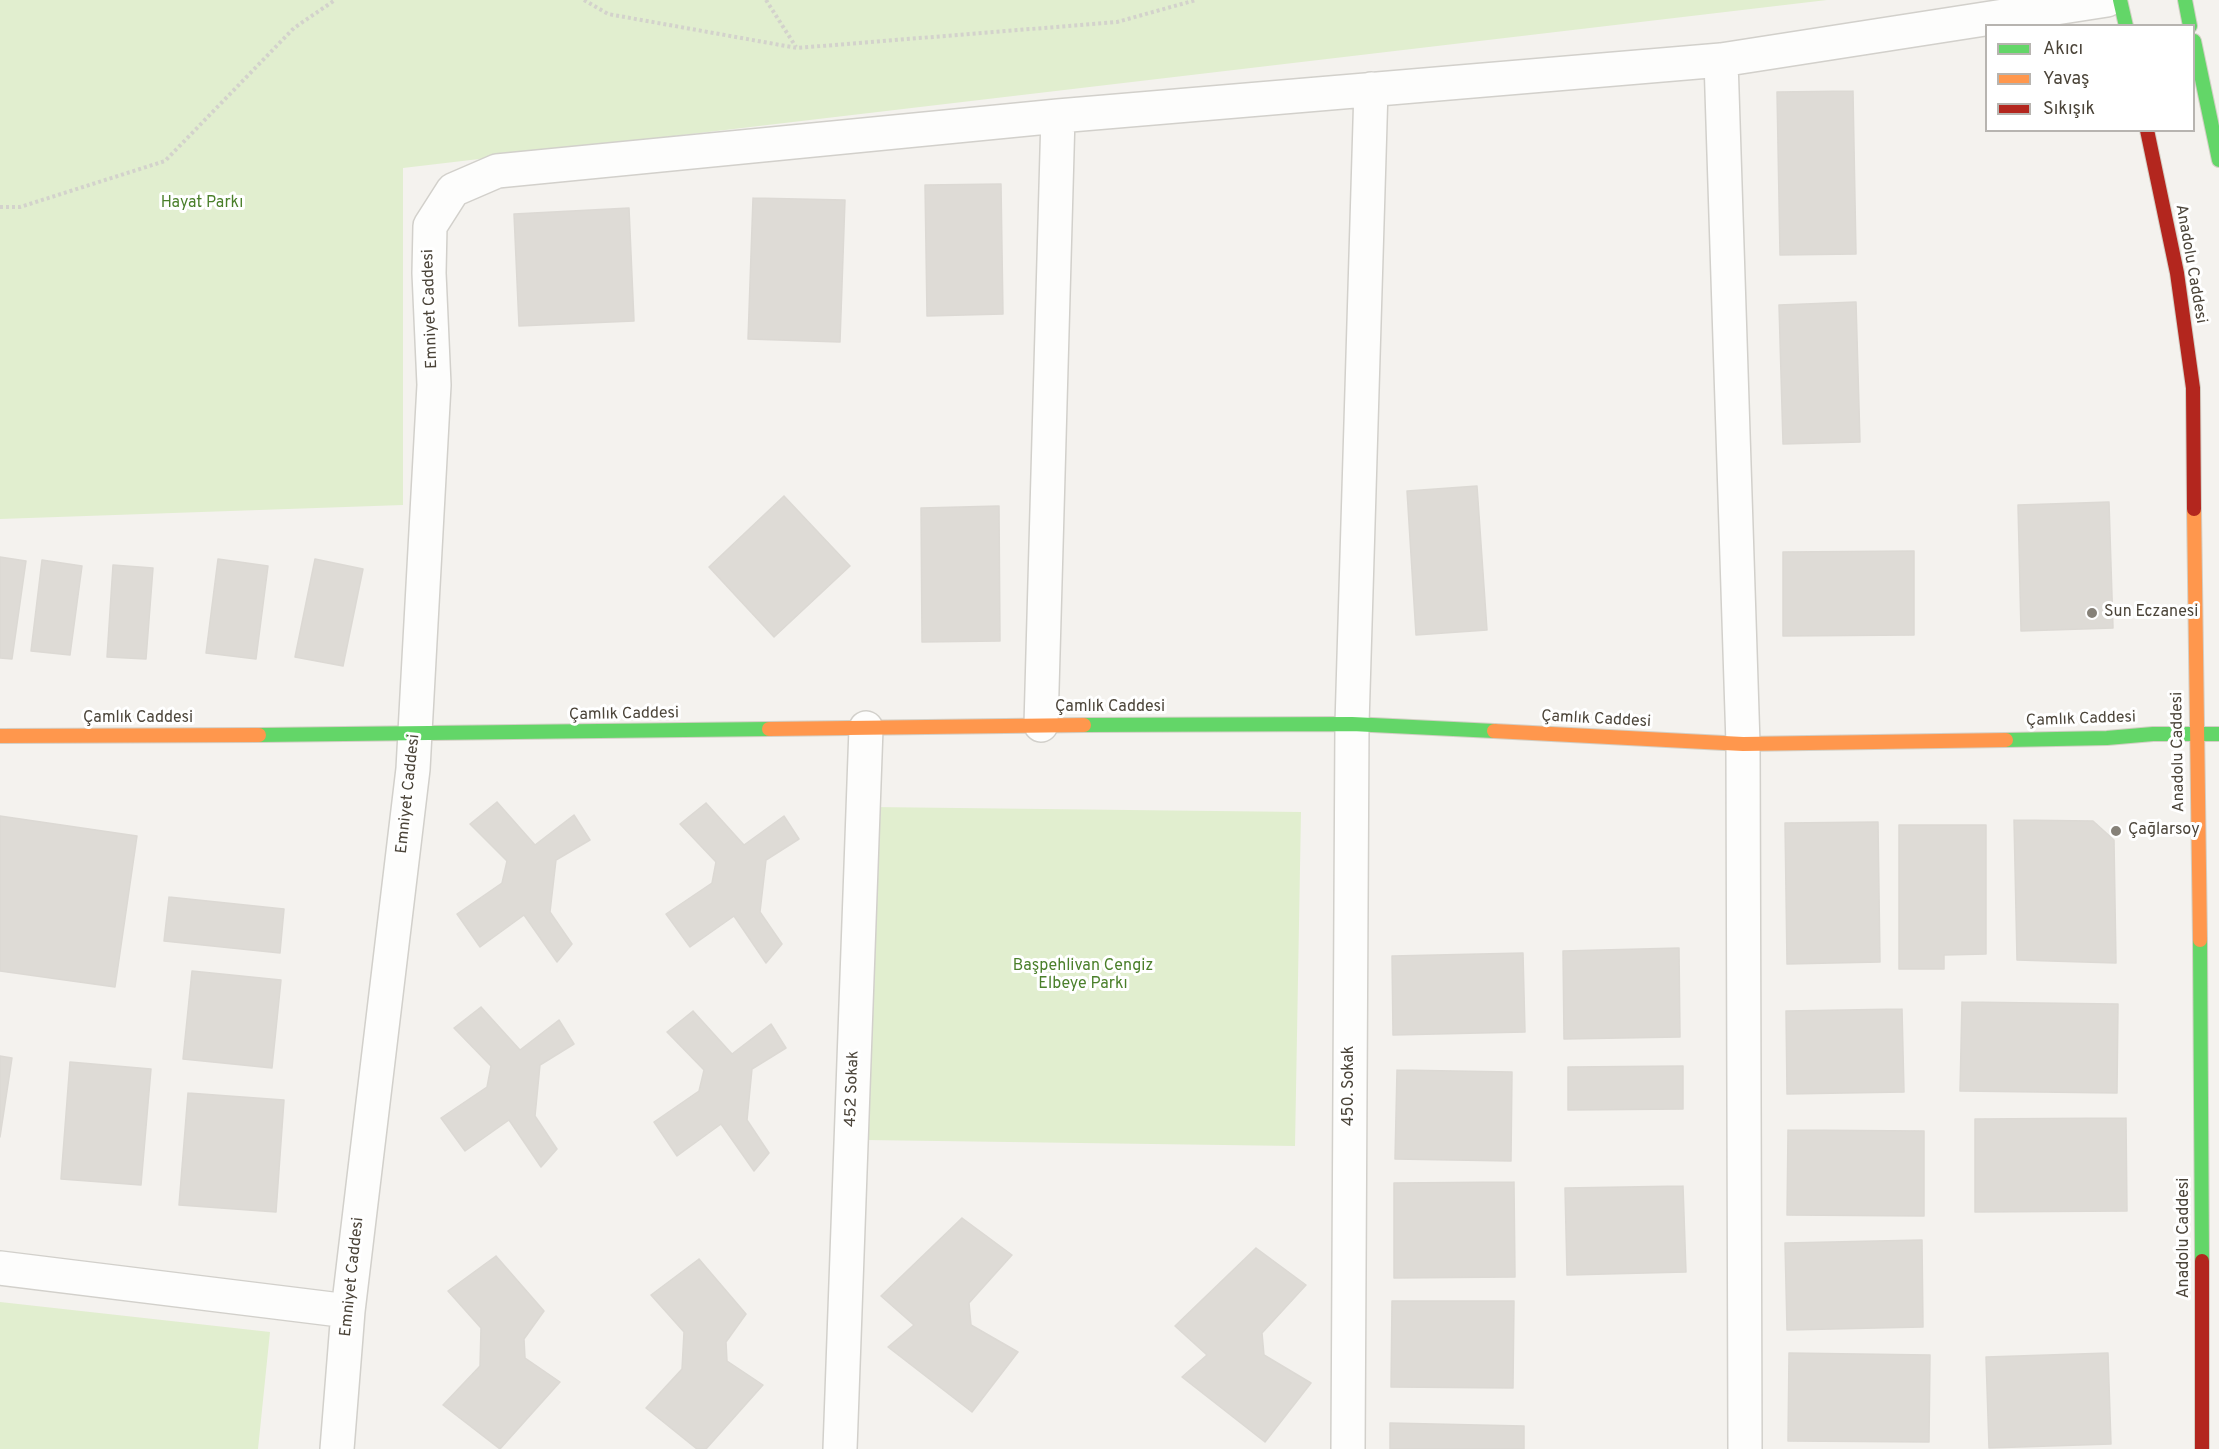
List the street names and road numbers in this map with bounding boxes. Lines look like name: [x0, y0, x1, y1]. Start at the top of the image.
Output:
street label: Anadolu Caddesi: [2170, 203, 2210, 325]
street label: Emniyet Caddesi: [419, 249, 443, 369]
street label: Anadolu Caddesi: [2168, 692, 2190, 812]
street label: Çamlık Caddesi: [1055, 698, 1165, 718]
street label: Çamlık Caddesi: [569, 704, 679, 726]
street label: Çamlık Caddesi: [1541, 708, 1651, 732]
street label: Çamlık Caddesi: [2026, 708, 2136, 732]
street label: Çamlık Caddesi: [83, 709, 193, 729]
street label: Emniyet Caddesi: [393, 733, 425, 855]
street label: 450. Sokak: [1340, 1046, 1360, 1126]
street label: 452 Sokak: [842, 1050, 864, 1128]
street label: Anadolu Caddesi: [2175, 1178, 2195, 1298]
street label: Emniyet Caddesi: [337, 1216, 369, 1338]

